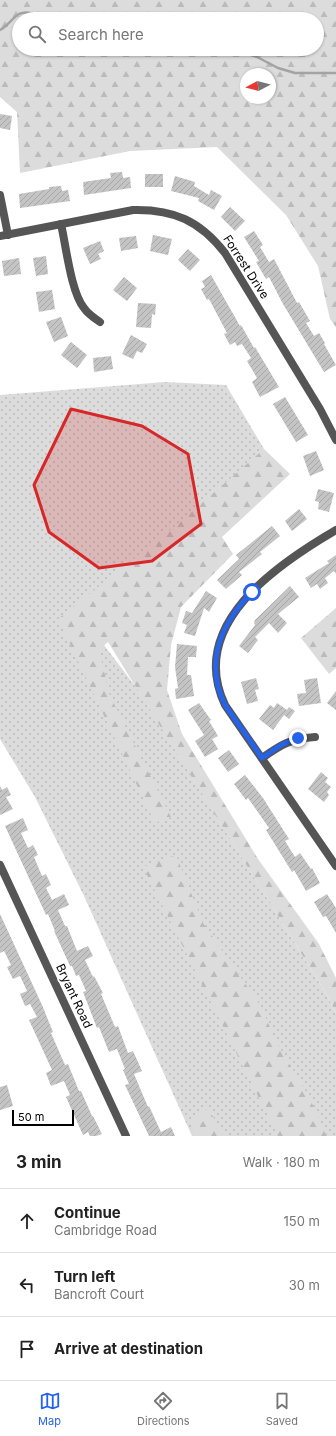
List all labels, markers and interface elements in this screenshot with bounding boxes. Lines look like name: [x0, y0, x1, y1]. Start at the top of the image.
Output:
search box: [12, 12, 324, 56]
icon: search: [26, 23, 48, 45]
text: Search here: [58, 25, 144, 44]
north arrow: [240, 68, 276, 104]
street label: Forrest Drive: [220, 232, 273, 302]
route start: [243, 583, 261, 601]
route end: [289, 729, 307, 747]
street label: Bryant Road: [53, 961, 96, 1030]
scale bar: [12, 1108, 74, 1127]
text: 50 m: [18, 1110, 44, 1124]
text: 3 min: [16, 1152, 62, 1172]
text: Walk · 180 m: [243, 1154, 320, 1170]
text: Continue: [54, 1203, 121, 1222]
icon: ahead: [16, 1210, 38, 1232]
text: 150 m: [284, 1213, 320, 1229]
text: Cambridge Road: [54, 1222, 157, 1238]
text: Turn left: [54, 1267, 115, 1286]
icon: left: [16, 1274, 38, 1296]
text: 30 m: [289, 1277, 320, 1293]
text: Bancroft Court: [54, 1286, 144, 1302]
icon: arrive: [16, 1338, 38, 1360]
text: Arrive at destination: [54, 1339, 203, 1358]
tab: Map: [38, 1390, 61, 1428]
tab: Directions: [137, 1390, 190, 1428]
tab: Saved: [266, 1390, 298, 1428]

